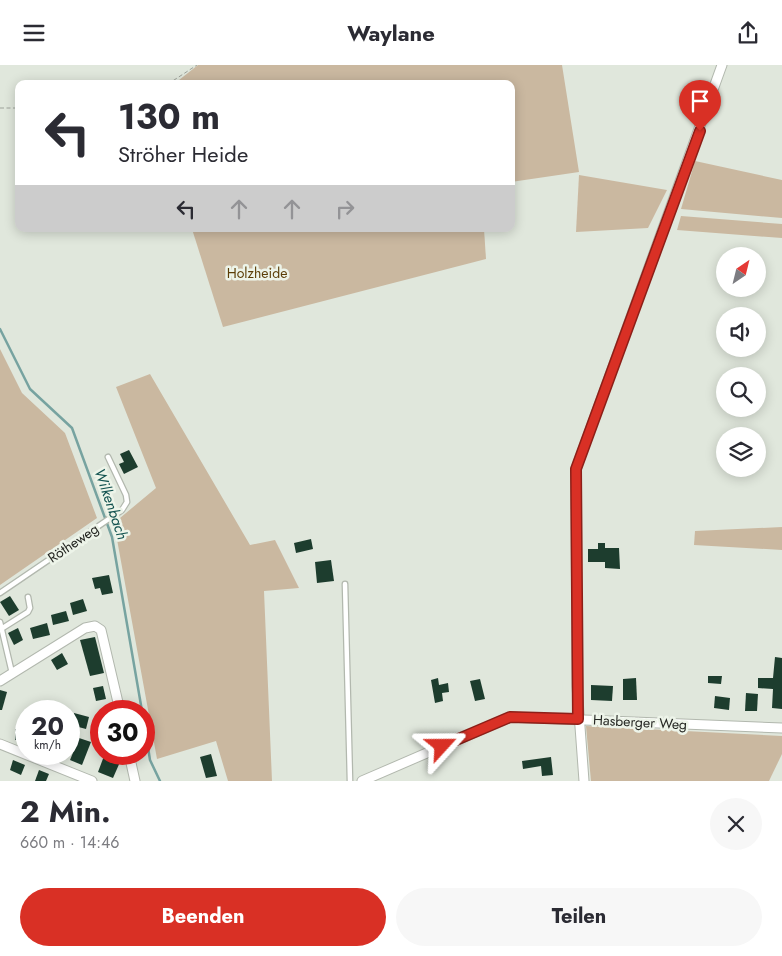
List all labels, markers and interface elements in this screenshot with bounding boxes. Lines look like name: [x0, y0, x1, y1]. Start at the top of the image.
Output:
text: Waylane: [347, 17, 435, 49]
icon: menu: [20, 19, 48, 47]
icon: share: [734, 19, 762, 47]
pin: [679, 80, 721, 131]
icon: arrive: [686, 87, 714, 115]
text: 130 m: [118, 92, 220, 142]
icon: left: [35, 100, 100, 165]
text: Ströher Heide: [118, 138, 248, 170]
icon: left: [172, 195, 200, 223]
icon: ahead: [225, 195, 253, 223]
icon: ahead: [278, 195, 306, 223]
icon: right: [331, 195, 359, 223]
north arrow: [716, 247, 766, 297]
map controls: [716, 247, 766, 477]
park label: Holzheide: [227, 263, 287, 283]
button: sound: [716, 307, 766, 357]
button: search: [716, 367, 766, 417]
button: layers: [716, 427, 766, 477]
water label: Wilkenbach: [89, 465, 133, 543]
street label: Rötheweg: [43, 519, 103, 567]
speed limit sign: 30: [90, 700, 155, 765]
text: 20: [31, 708, 64, 744]
street label: Hasberger Weg: [592, 710, 688, 734]
position arrow: [415, 719, 467, 771]
text: km/h: [34, 736, 61, 754]
text: 2 Min.: [20, 790, 111, 833]
button: close: [710, 798, 762, 850]
text: 660 m · 14:46: [20, 831, 120, 854]
button: Beenden: [20, 888, 386, 946]
button: Teilen: [396, 888, 762, 946]

